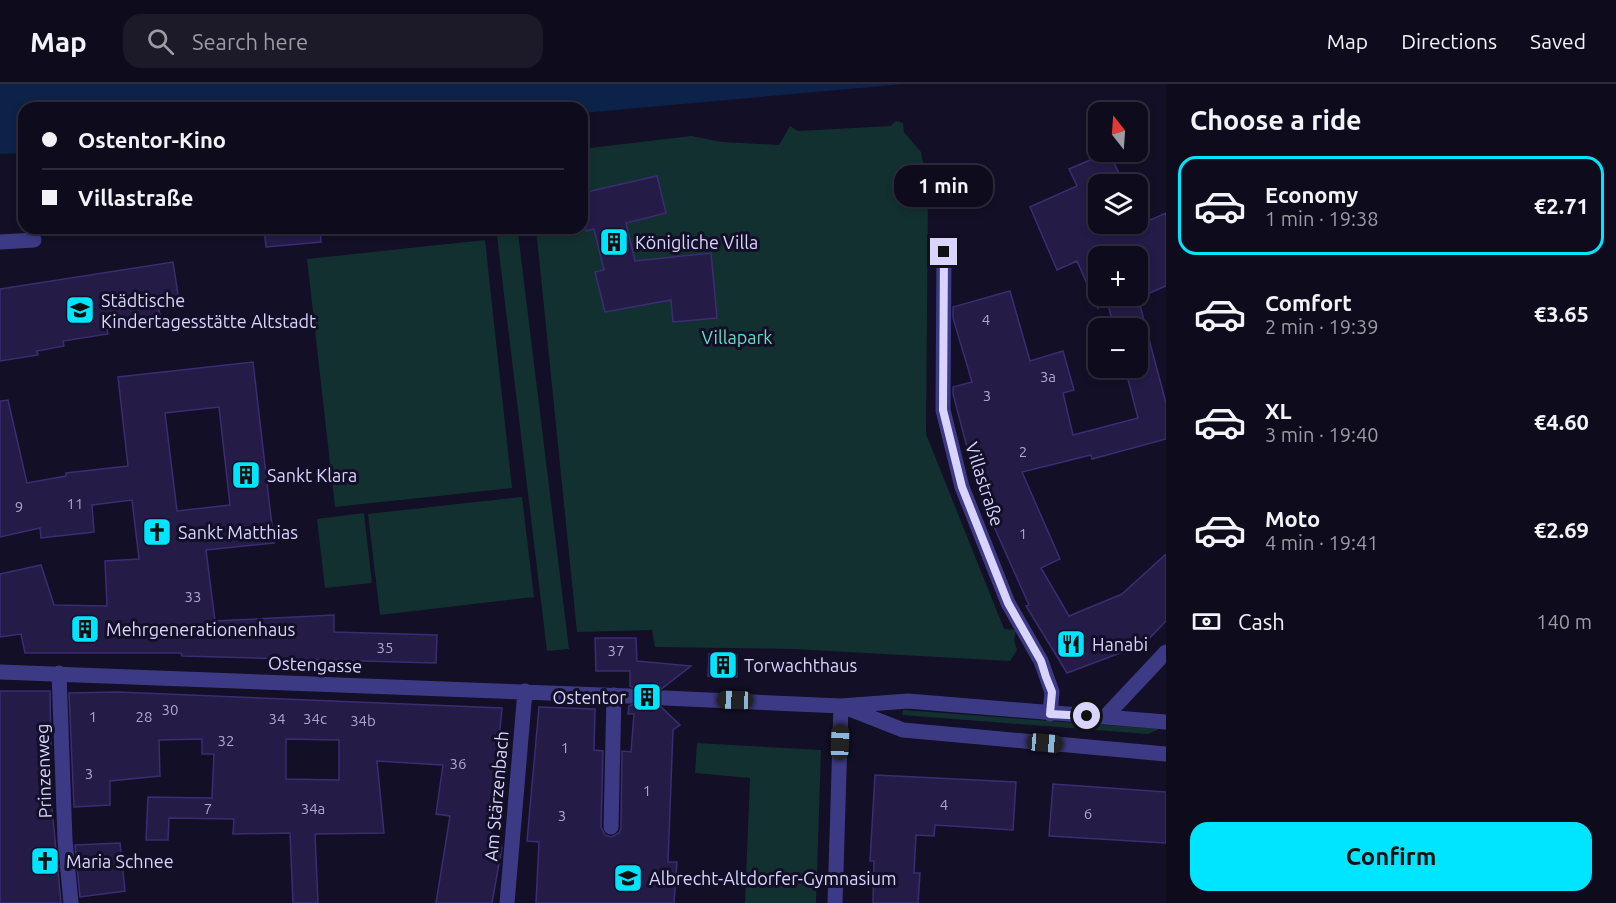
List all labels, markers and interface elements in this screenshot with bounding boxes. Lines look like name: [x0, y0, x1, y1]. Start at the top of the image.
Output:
search box: [123, 14, 543, 68]
icon: search: [144, 25, 177, 58]
text: Map: [30, 26, 87, 57]
text: Search here: [192, 29, 308, 54]
text: Map: [1327, 29, 1368, 53]
text: Directions: [1401, 29, 1497, 53]
text: Saved: [1530, 29, 1586, 53]
north arrow: [1088, 102, 1148, 162]
map controls: [1088, 102, 1148, 378]
text: Choose a ride: [1190, 105, 1362, 135]
text: Ostentor-Kino: [78, 127, 226, 152]
callout: 1 min: [894, 165, 994, 207]
text: 1 min: [918, 174, 969, 197]
button: layers: [1088, 174, 1148, 234]
icon: car: [1193, 179, 1247, 233]
text: Economy: [1265, 182, 1358, 207]
text: Villastraße: [78, 185, 193, 210]
text: €2.71: [1534, 193, 1589, 218]
text: 1 min · 19:38: [1265, 207, 1379, 230]
building icon: Königliche Villa: [598, 226, 630, 258]
place label: Königliche Villa: [635, 232, 758, 252]
route end: [930, 238, 957, 265]
button: +: [1088, 246, 1148, 306]
icon: car: [1193, 287, 1247, 341]
place label: Städtische Kindertagesstätte Altstadt: [101, 290, 316, 331]
text: Comfort: [1265, 290, 1352, 315]
school or university icon: Städtische Kindertagesstätte Altstadt: [64, 294, 96, 326]
text: €3.65: [1534, 301, 1589, 326]
house number: 4: [982, 311, 990, 328]
text: 2 min · 19:39: [1265, 315, 1379, 338]
button: −: [1088, 318, 1148, 378]
park label: Villapark: [702, 327, 772, 347]
house number: 3a: [1040, 368, 1056, 385]
house number: 3: [983, 387, 991, 404]
icon: car: [1193, 395, 1247, 449]
text: XL: [1265, 398, 1292, 423]
text: €4.60: [1534, 409, 1589, 434]
text: 3 min · 19:40: [1265, 423, 1379, 446]
street label: Villastraße: [962, 440, 1008, 528]
house number: 2: [1019, 443, 1027, 460]
building icon: Sankt Klara: [230, 459, 262, 491]
place label: Sankt Klara: [267, 465, 357, 485]
house number: 11: [67, 495, 83, 512]
house number: 9: [15, 498, 23, 515]
icon: car: [1193, 503, 1247, 557]
text: Moto: [1265, 506, 1320, 531]
church icon: Sankt Matthias: [141, 516, 173, 548]
text: €2.69: [1534, 517, 1589, 542]
place label: Sankt Matthias: [178, 522, 298, 542]
house number: 1: [1019, 525, 1027, 542]
text: 4 min · 19:41: [1265, 531, 1379, 554]
house number: 33: [185, 588, 201, 605]
icon: cash: [1190, 605, 1223, 638]
text: Cash: [1238, 609, 1285, 634]
text: 140 m: [1536, 610, 1592, 633]
building icon: Mehrgenerationenhaus: [69, 613, 101, 645]
place label: Mehrgenerationenhaus: [106, 619, 295, 639]
restaurant icon: Hanabi: [1055, 628, 1087, 660]
place label: Hanabi: [1092, 634, 1148, 654]
house number: 35: [377, 639, 393, 656]
house number: 37: [608, 642, 624, 659]
building icon: Torwachthaus: [707, 649, 739, 681]
street label: Ostengasse: [268, 652, 362, 676]
place label: Torwachthaus: [744, 655, 858, 675]
building icon: Ostentor: [631, 681, 663, 713]
place label: Ostentor: [553, 687, 626, 707]
car: [717, 690, 753, 710]
house number: 30: [162, 701, 178, 718]
route start: [1073, 702, 1100, 729]
house number: 1: [89, 708, 97, 725]
house number: 28: [136, 708, 152, 725]
house number: 34: [269, 710, 285, 727]
house number: 34c: [303, 710, 327, 727]
house number: 34b: [350, 712, 376, 729]
street label: Prinzenweg: [31, 723, 55, 819]
car: [830, 724, 850, 760]
street label: Am Stärzenbach: [480, 730, 512, 862]
house number: 32: [218, 732, 234, 749]
car: [1026, 732, 1064, 754]
house number: 1: [561, 739, 569, 756]
house number: 36: [450, 755, 466, 772]
house number: 3: [85, 765, 93, 782]
house number: 1: [643, 782, 651, 799]
house number: 4: [940, 796, 948, 813]
house number: 7: [204, 800, 212, 817]
house number: 34a: [301, 800, 325, 817]
house number: 6: [1084, 805, 1092, 822]
house number: 3: [558, 807, 566, 824]
button: Confirm: [1190, 822, 1592, 891]
church icon: Maria Schnee: [29, 845, 61, 877]
place label: Maria Schnee: [66, 851, 174, 871]
school or university icon: Albrecht-Altdorfer-Gymnasium: [612, 862, 644, 894]
place label: Albrecht-Altdorfer-Gymnasium: [649, 868, 897, 888]

